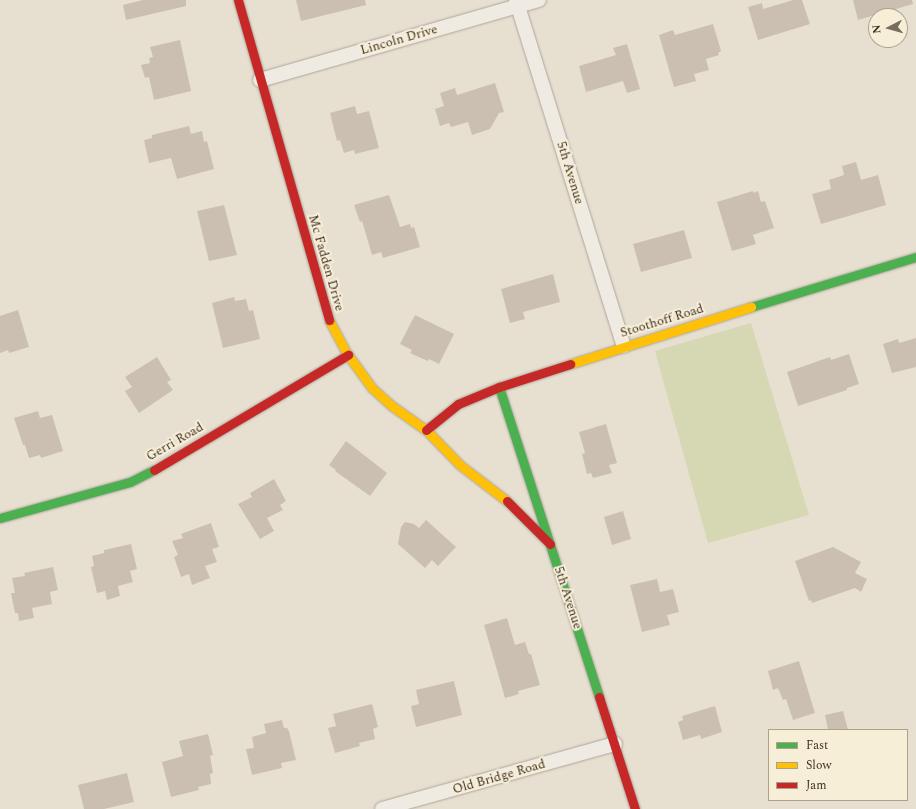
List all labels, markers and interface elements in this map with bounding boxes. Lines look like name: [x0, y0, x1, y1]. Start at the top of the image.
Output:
north arrow: [868, 8, 908, 48]
street label: Lincoln Drive: [359, 22, 439, 58]
text: N: [868, 24, 885, 35]
street label: 5th Avenue: [553, 140, 587, 206]
street label: Mc Fadden Drive: [305, 213, 347, 313]
street label: Stoothoff Road: [618, 301, 706, 341]
street label: Gerri Road: [144, 419, 206, 465]
street label: 5th Avenue: [551, 565, 585, 631]
legend: [768, 729, 908, 801]
text: Fast: [806, 736, 828, 755]
street label: Old Bridge Road: [451, 756, 547, 798]
text: Slow: [806, 756, 831, 775]
text: Jam: [806, 776, 827, 795]

